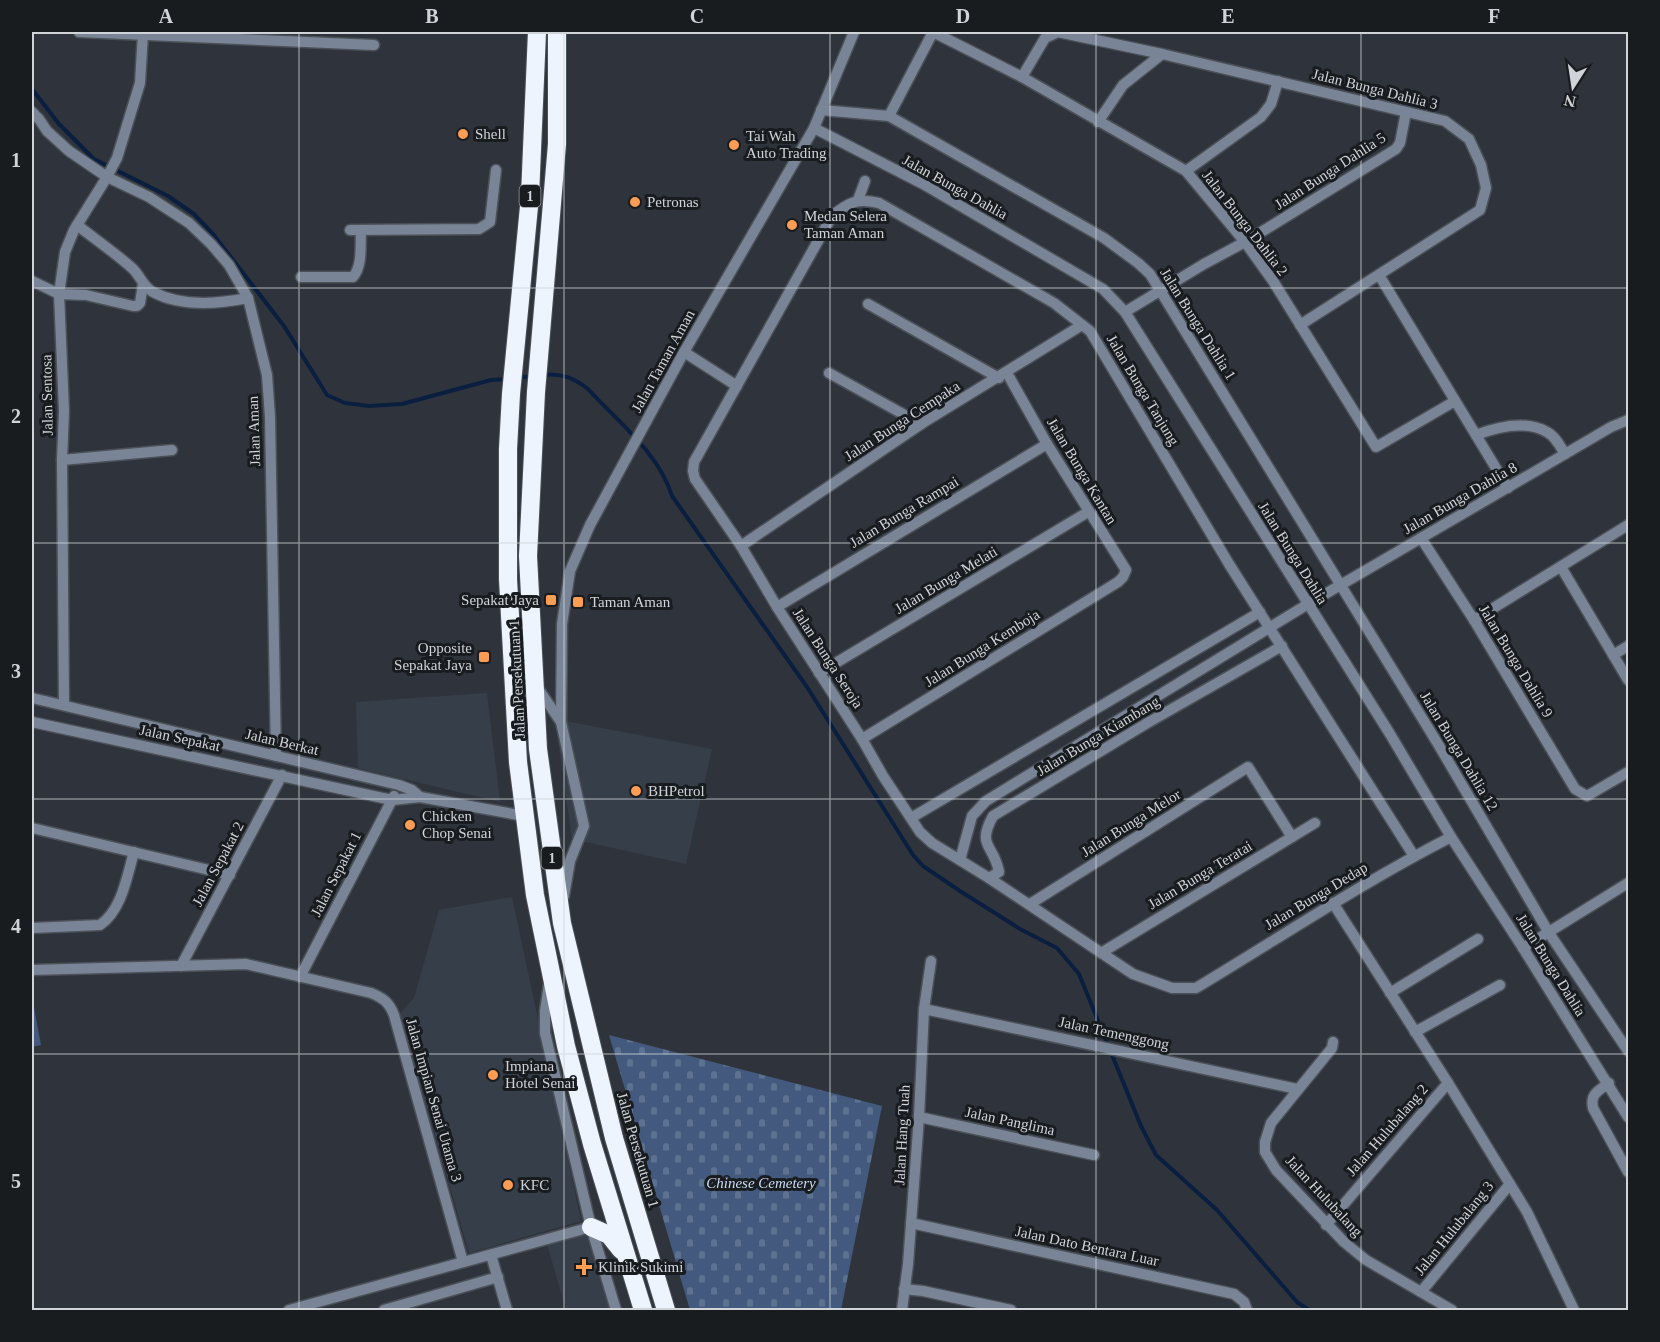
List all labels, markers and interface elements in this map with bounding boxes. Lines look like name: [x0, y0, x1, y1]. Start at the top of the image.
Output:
text: A: [159, 5, 174, 27]
text: B: [425, 5, 439, 27]
text: C: [690, 5, 704, 27]
text: D: [956, 5, 970, 27]
text: E: [1221, 5, 1235, 27]
text: F: [1488, 5, 1500, 27]
north arrow: [1543, 57, 1603, 117]
street label: Jalan Bunga Dahlia 3: [1311, 66, 1439, 112]
text: N: [1562, 92, 1577, 111]
place label: Shell: [475, 126, 506, 142]
marker: Shell: [456, 127, 470, 141]
place label: Tai Wah Auto Trading: [746, 128, 827, 161]
street label: Jalan Bunga Dahlia 5: [1272, 129, 1388, 213]
marker: Tai Wah Auto Trading: [727, 138, 741, 152]
text: 1: [11, 149, 21, 171]
street label: Jalan Bunga Dahlia: [900, 152, 1011, 223]
street label: Jalan Bunga Dahlia 2: [1199, 167, 1291, 279]
road number: 1: [520, 185, 540, 207]
place label: Petronas: [647, 194, 699, 210]
marker: Petronas: [628, 195, 642, 209]
place label: Medan Selera Taman Aman: [804, 208, 887, 241]
marker: Medan Selera Taman Aman: [785, 218, 799, 232]
street label: Jalan Bunga Dahlia 1: [1157, 265, 1239, 383]
street label: Jalan Taman Aman: [628, 307, 698, 415]
street label: Jalan Bunga Tanjung: [1104, 332, 1183, 449]
street label: Jalan Sentosa: [38, 354, 56, 436]
street label: Jalan Bunga Cempaka: [841, 378, 963, 464]
street label: Jalan Aman: [245, 395, 263, 466]
text: 2: [11, 405, 21, 427]
street label: Jalan Bunga Kantan: [1044, 415, 1120, 527]
street label: Jalan Bunga Dahlia 8: [1400, 459, 1520, 537]
street label: Jalan Bunga Rampai: [847, 473, 961, 551]
street label: Jalan Bunga Dahlia: [1255, 499, 1331, 607]
street label: Jalan Bunga Melati: [892, 543, 1000, 617]
place label: Sepakat Jaya: [461, 592, 539, 608]
marker: Sepakat Jaya: [544, 593, 558, 607]
place label: Taman Aman: [590, 594, 671, 610]
marker: Taman Aman: [571, 595, 585, 609]
street label: Jalan Bunga Dahlia 9: [1476, 602, 1556, 720]
street label: Jalan Bunga Seroja: [790, 605, 866, 711]
street label: Jalan Bunga Kemboja: [922, 606, 1043, 690]
street label: Jalan Persekutuan 1: [506, 619, 528, 739]
place label: Opposite Sepakat Jaya: [394, 640, 472, 673]
marker: Opposite Sepakat Jaya: [477, 650, 491, 664]
text: 3: [11, 660, 21, 682]
street label: Jalan Bunga Dahlia 12: [1417, 688, 1501, 814]
street label: Jalan Bunga Kiambang: [1034, 693, 1163, 779]
street label: Jalan Sepakat: [138, 722, 223, 755]
street label: Jalan Berkat: [244, 726, 321, 758]
place label: BHPetrol: [648, 783, 705, 799]
marker: BHPetrol: [629, 784, 643, 798]
street label: Jalan Bunga Melor: [1078, 786, 1184, 860]
place label: Chicken Chop Senai: [422, 808, 492, 841]
marker: Chicken Chop Senai: [403, 818, 417, 832]
street label: Jalan Sepakat 2: [189, 819, 247, 909]
street label: Jalan Sepakat 1: [308, 829, 364, 919]
street label: Jalan Bunga Teratai: [1145, 838, 1255, 912]
road number: 1: [542, 847, 562, 869]
street label: Jalan Bunga Dedap: [1262, 859, 1370, 933]
street label: Jalan Bunga Dahlia: [1513, 911, 1589, 1019]
text: 4: [11, 915, 21, 937]
street label: Jalan Temenggong: [1057, 1013, 1171, 1053]
street label: Jalan Impian Senai Utama 3: [403, 1017, 465, 1183]
place label: Impiana Hotel Senai: [505, 1058, 575, 1091]
marker: Impiana Hotel Senai: [486, 1068, 500, 1082]
street label: Jalan Hulubalang 2: [1343, 1081, 1431, 1179]
street label: Jalan Hang Tuah: [891, 1084, 913, 1186]
street label: Jalan Persekutuan 1: [614, 1091, 662, 1209]
street label: Jalan Panglima: [964, 1104, 1057, 1138]
street label: Jalan Hulubalang: [1282, 1152, 1366, 1240]
text: 5: [11, 1170, 21, 1192]
park label: Chinese Cemetery: [706, 1175, 816, 1191]
place label: KFC: [520, 1177, 549, 1193]
marker: KFC: [501, 1178, 515, 1192]
street label: Jalan Hulubalang 3: [1411, 1178, 1497, 1278]
street label: Jalan Dato Bentara Luar: [1014, 1223, 1160, 1269]
marker: Klinik Sukimi: [575, 1258, 593, 1276]
place label: Klinik Sukimi: [598, 1259, 683, 1275]

